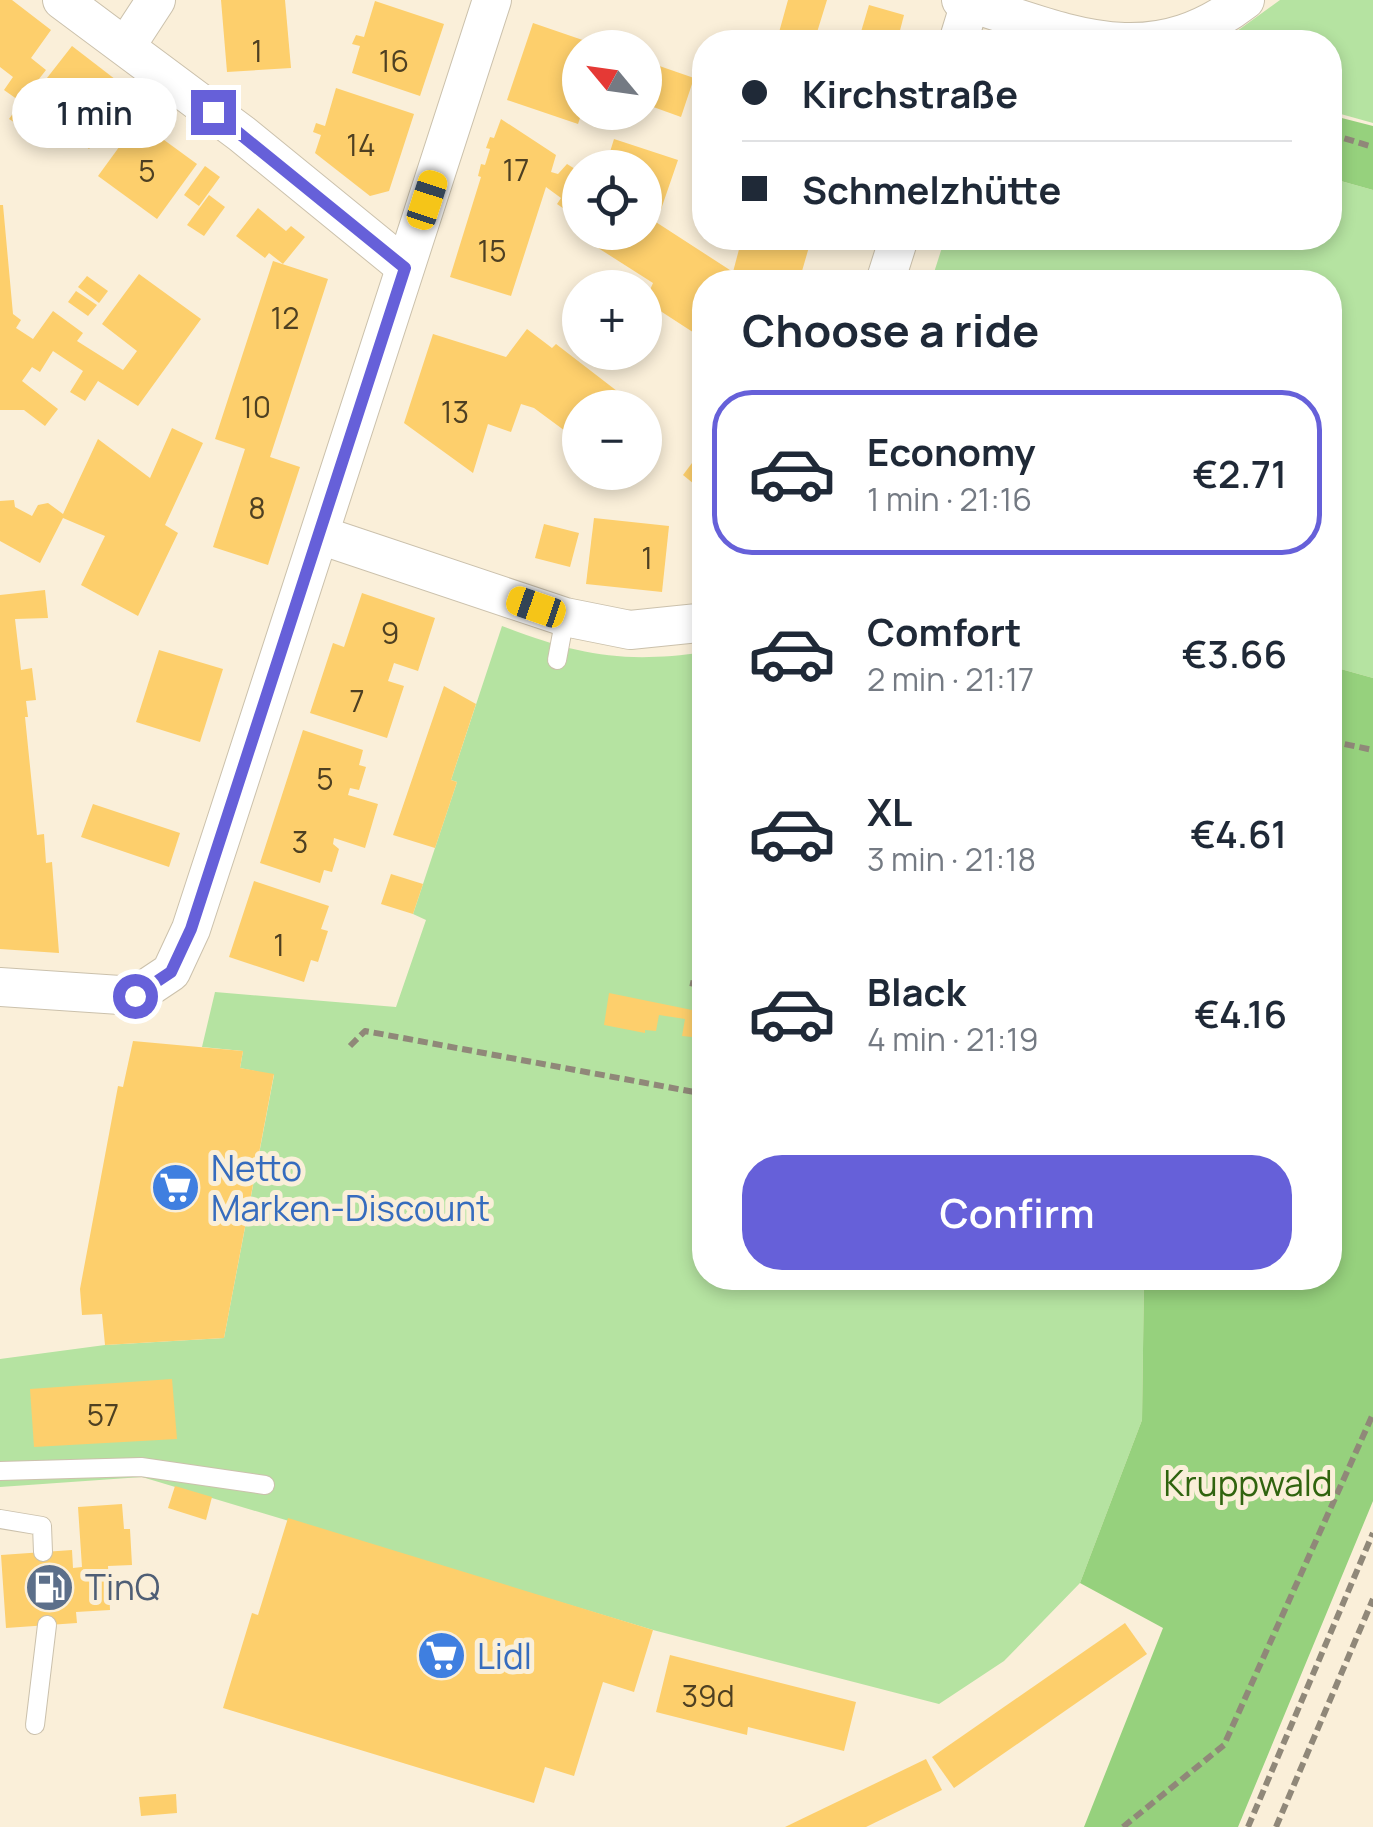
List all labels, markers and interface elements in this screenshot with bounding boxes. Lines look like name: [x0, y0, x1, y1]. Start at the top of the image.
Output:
house number: 1: [251, 30, 263, 71]
north arrow: [562, 30, 662, 130]
map controls: [562, 30, 662, 490]
house number: 16: [379, 40, 409, 81]
text: Kirchstraße: [802, 67, 1018, 119]
callout: 1 min: [13, 77, 178, 147]
route end: [191, 90, 236, 135]
text: 1 min: [56, 91, 133, 135]
house number: 14: [346, 124, 376, 165]
house number: 17: [503, 149, 529, 190]
house number: 5: [138, 150, 156, 191]
button: locate: [562, 150, 662, 250]
text: Schmelzhütte: [802, 163, 1061, 215]
car: [403, 167, 451, 233]
house number: 15: [477, 230, 507, 271]
button: +: [562, 270, 662, 370]
house number: 12: [271, 297, 299, 338]
text: Choose a ride: [742, 299, 1039, 361]
house number: 10: [241, 386, 271, 427]
button: −: [562, 390, 662, 490]
house number: 13: [441, 391, 469, 432]
text: Economy: [867, 425, 1036, 477]
icon: car: [747, 428, 837, 518]
text: €2.71: [1192, 447, 1287, 499]
text: 1 min · 21:16: [867, 477, 1032, 521]
house number: 8: [248, 487, 266, 528]
house number: 1: [641, 537, 653, 578]
car: [503, 583, 569, 631]
text: Comfort: [867, 605, 1021, 657]
icon: car: [747, 608, 837, 698]
house number: 9: [381, 612, 399, 653]
text: €3.66: [1182, 627, 1287, 679]
text: 2 min · 21:17: [867, 657, 1034, 701]
house number: 7: [349, 680, 365, 721]
house number: 5: [316, 758, 334, 799]
text: XL: [867, 785, 912, 837]
icon: car: [747, 788, 837, 878]
text: €4.61: [1190, 807, 1287, 859]
house number: 3: [292, 821, 308, 862]
text: 3 min · 21:18: [867, 837, 1036, 881]
house number: 1: [273, 924, 285, 965]
text: Black: [867, 965, 966, 1017]
icon: car: [747, 968, 837, 1058]
route start: [113, 974, 158, 1019]
text: €4.16: [1194, 987, 1287, 1039]
text: 4 min · 21:19: [867, 1017, 1039, 1061]
place label: Netto Marken-Discount: [211, 1144, 490, 1232]
button: Confirm: [742, 1155, 1292, 1270]
supermarket icon: Netto Marken-Discount: [150, 1162, 202, 1214]
house number: 57: [87, 1394, 119, 1435]
park label: Kruppwald: [1163, 1459, 1333, 1507]
fuel station icon: TinQ: [24, 1561, 76, 1613]
place label: TinQ: [85, 1563, 160, 1611]
supermarket icon: Lidl: [416, 1630, 468, 1682]
place label: Lidl: [477, 1632, 532, 1680]
house number: 39d: [682, 1675, 734, 1716]

